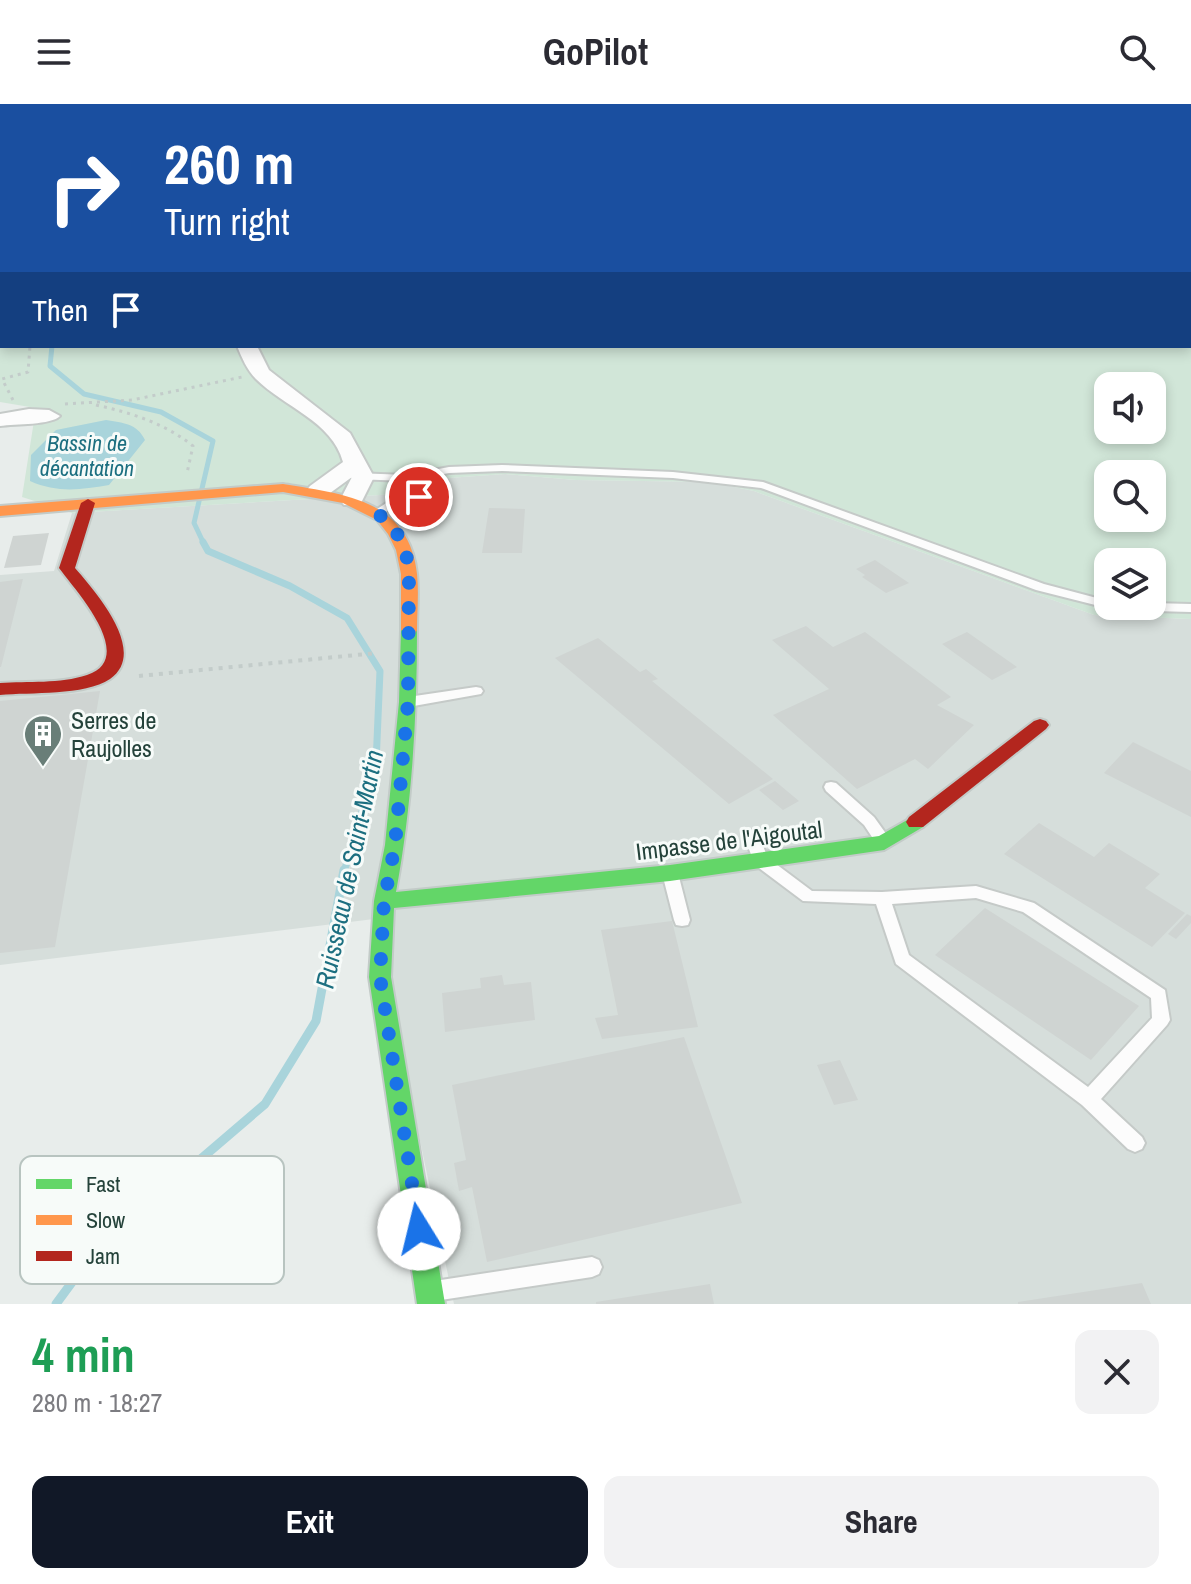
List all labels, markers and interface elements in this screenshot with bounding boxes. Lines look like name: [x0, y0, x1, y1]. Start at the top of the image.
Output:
text: GoPilot: [543, 28, 648, 76]
icon: menu: [32, 30, 76, 74]
icon: search: [1115, 30, 1159, 74]
text: 260 m: [164, 126, 294, 201]
icon: right: [32, 136, 136, 240]
text: Turn right: [164, 198, 289, 246]
icon: arrive: [104, 288, 148, 332]
text: Then: [32, 290, 88, 330]
map controls: [1094, 372, 1166, 620]
button: sound: [1094, 372, 1166, 444]
water label: Bassin de décantation: [40, 428, 134, 483]
button: search: [1094, 460, 1166, 532]
pin: [385, 463, 453, 531]
icon: arrive: [397, 475, 441, 519]
button: layers: [1094, 548, 1166, 620]
place label: Serres de Raujolles: [71, 704, 156, 764]
building icon: Serres de Raujolles: [22, 713, 64, 768]
water label: Ruisseau de Saint-Martin: [307, 747, 391, 991]
street label: Impasse de l'Aigoutal: [634, 813, 824, 867]
legend: [20, 1156, 284, 1284]
text: Fast: [86, 1169, 120, 1199]
position arrow: [377, 1187, 461, 1271]
text: Slow: [86, 1205, 125, 1235]
text: Jam: [86, 1241, 120, 1271]
text: 4 min: [32, 1322, 135, 1387]
button: close: [1075, 1330, 1159, 1414]
text: 280 m · 18:27: [32, 1385, 162, 1420]
button: Exit: [32, 1476, 588, 1568]
button: Share: [604, 1476, 1159, 1568]

